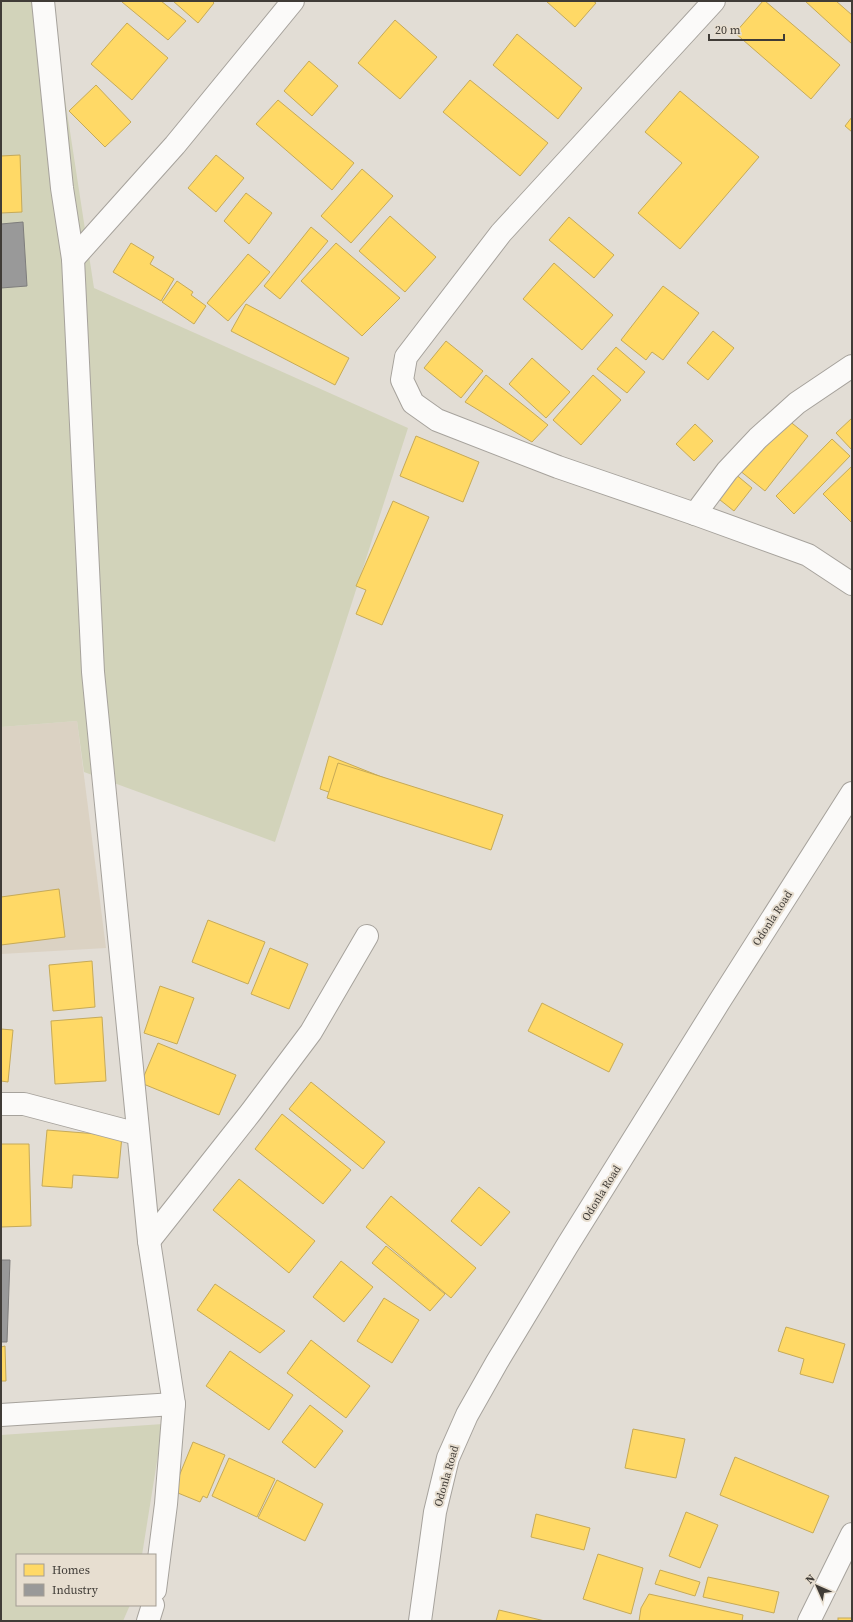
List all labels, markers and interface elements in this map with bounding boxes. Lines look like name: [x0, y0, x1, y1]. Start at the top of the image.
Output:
scale bar: [709, 16, 784, 42]
text: 20 m: [715, 22, 741, 38]
street label: Odonla Road: [749, 887, 796, 949]
street label: Odonla Road: [578, 1162, 625, 1224]
street label: Odonla Road: [431, 1443, 463, 1508]
legend: [16, 1554, 156, 1606]
text: Homes: [52, 1562, 90, 1578]
north arrow: [797, 1566, 837, 1606]
text: N: [802, 1571, 818, 1587]
text: Industry: [52, 1582, 99, 1598]

